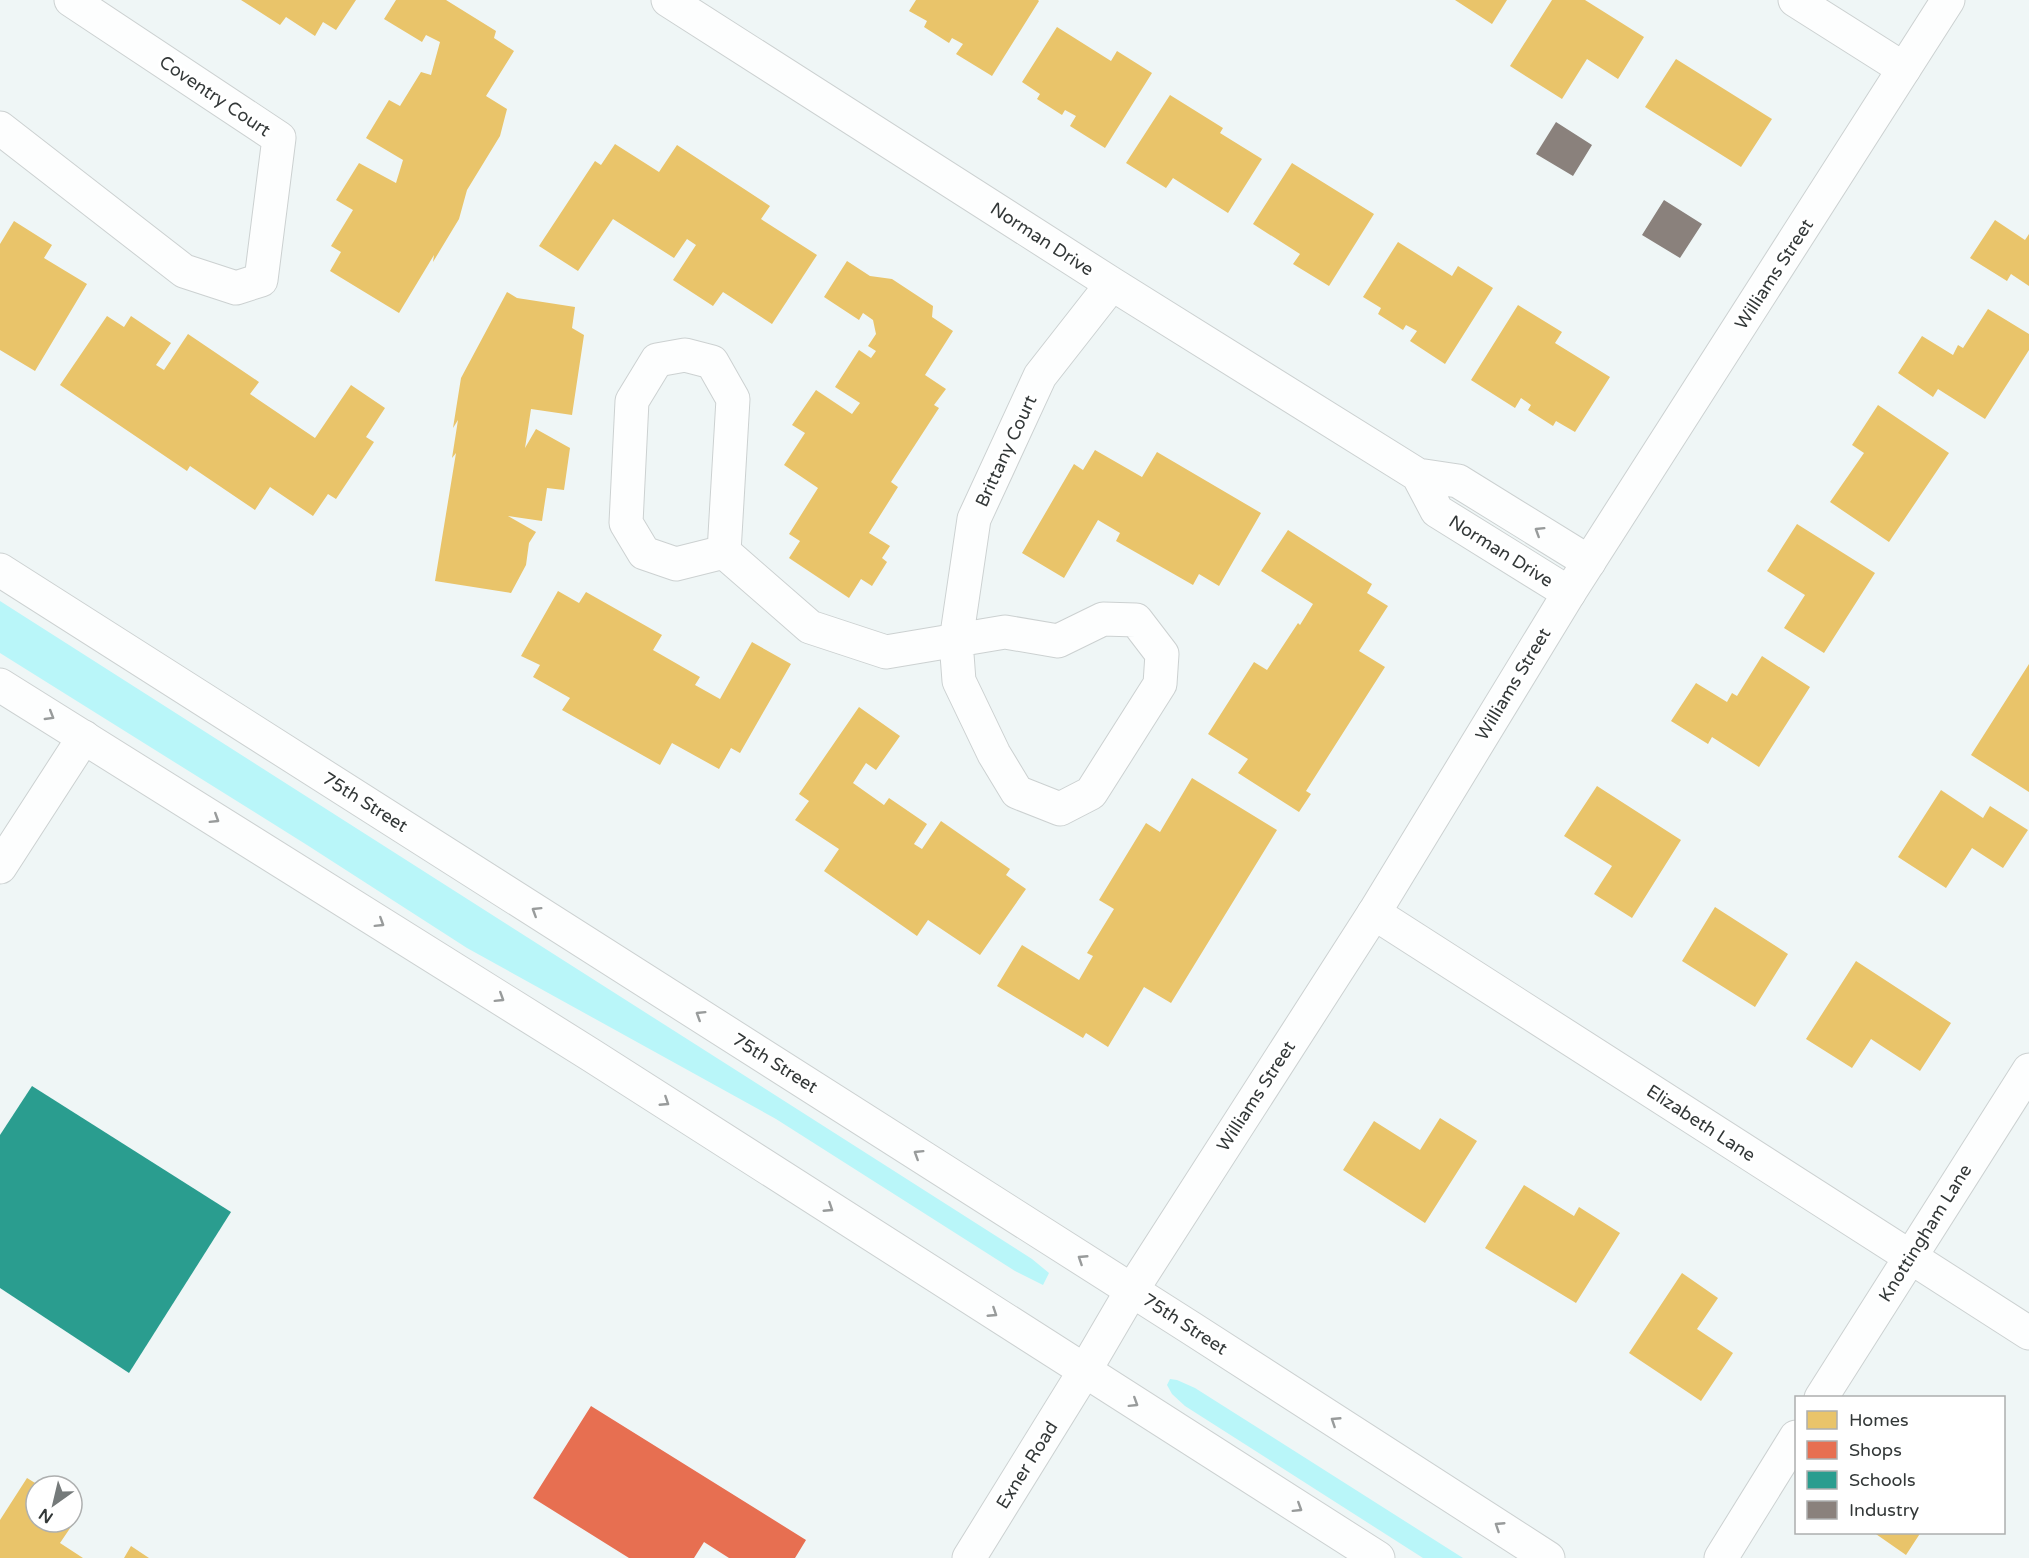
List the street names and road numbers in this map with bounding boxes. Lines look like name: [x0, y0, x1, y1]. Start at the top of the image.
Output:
street label: Coventry Court: [155, 51, 275, 141]
street label: Norman Drive: [986, 197, 1098, 281]
street label: Williams Street: [1730, 215, 1818, 333]
street label: Brittany Court: [971, 392, 1042, 510]
street label: Norman Drive: [1445, 510, 1557, 592]
street label: Williams Street: [1471, 624, 1555, 744]
street label: 75th Street: [318, 767, 412, 837]
street label: 75th Street: [728, 1028, 822, 1098]
street label: Williams Street: [1212, 1037, 1300, 1155]
street label: Elizabeth Lane: [1642, 1080, 1760, 1166]
street label: Knottingham Lane: [1874, 1160, 1976, 1306]
street label: 75th Street: [1139, 1288, 1232, 1360]
street label: Exner Road: [991, 1417, 1063, 1513]

